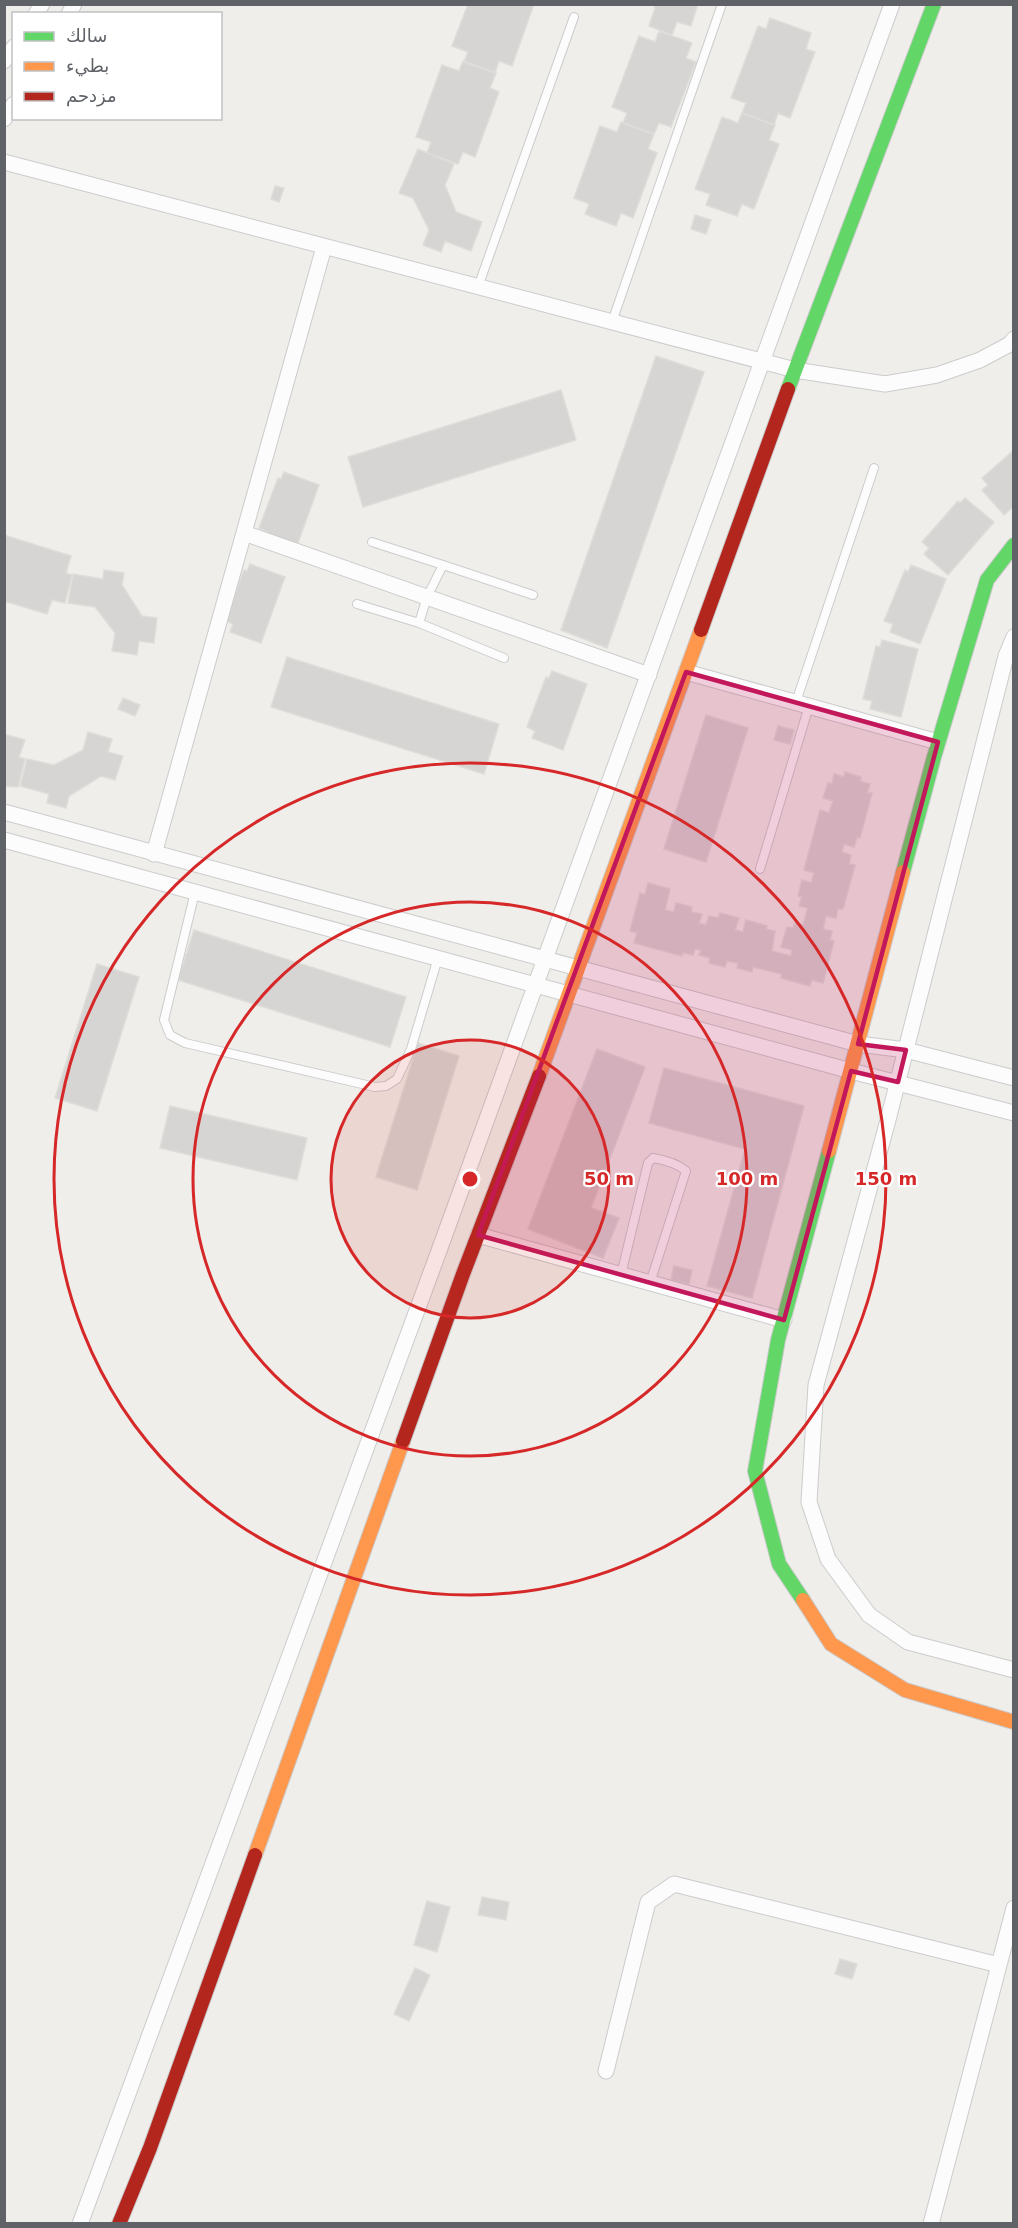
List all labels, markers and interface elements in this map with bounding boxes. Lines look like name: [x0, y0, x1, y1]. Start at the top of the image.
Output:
legend: [12, 12, 222, 120]
text: سالك: [66, 25, 107, 46]
text: بطيء: [66, 55, 109, 77]
text: مزدحم: [66, 85, 117, 107]
text: 50 m: [584, 1168, 634, 1189]
text: 100 m: [716, 1168, 778, 1189]
text: 150 m: [855, 1168, 917, 1189]
centre of rings: [460, 1169, 480, 1189]

